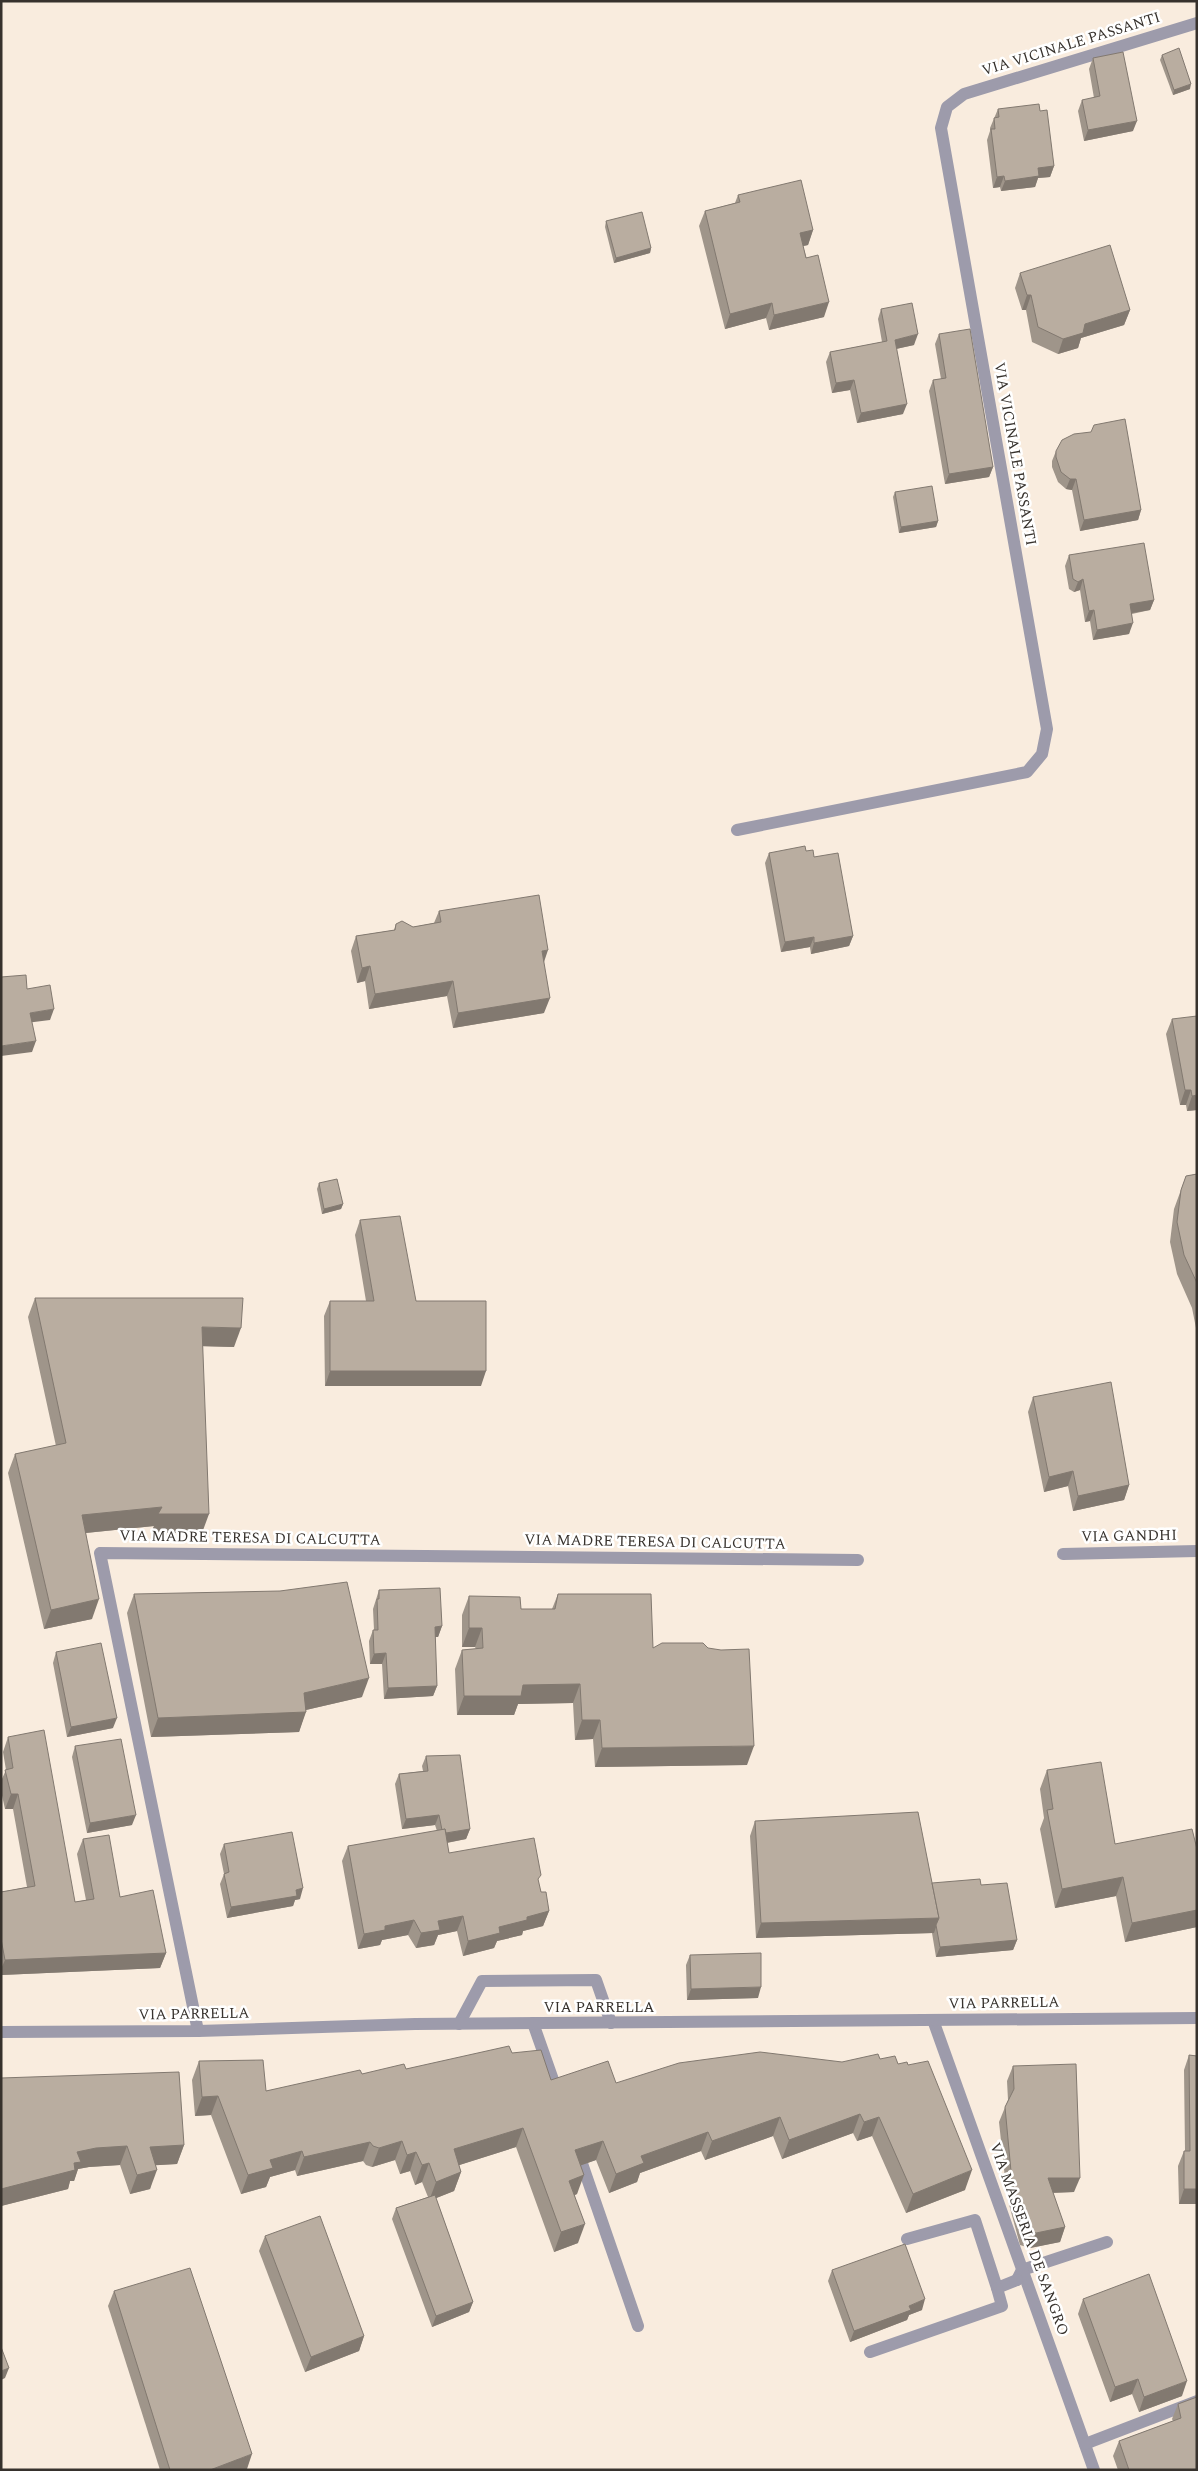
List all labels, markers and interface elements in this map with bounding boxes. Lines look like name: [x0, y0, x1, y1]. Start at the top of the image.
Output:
street label: VIA VICINALE PASSANTI: [979, 6, 1163, 82]
street label: VIA VICINALE PASSANTI: [988, 360, 1042, 548]
street label: VIA MADRE TERESA DI CALCUTTA: [119, 1524, 381, 1552]
street label: VIA GANDHI: [1081, 1524, 1177, 1548]
street label: VIA MADRE TERESA DI CALCUTTA: [524, 1528, 786, 1556]
street label: VIA PARRELLA: [948, 1991, 1060, 2015]
street label: VIA PARRELLA: [544, 1996, 654, 2019]
street label: VIA PARRELLA: [138, 2002, 250, 2026]
street label: VIA MASSERIA DE SANGRO: [983, 2139, 1075, 2339]

